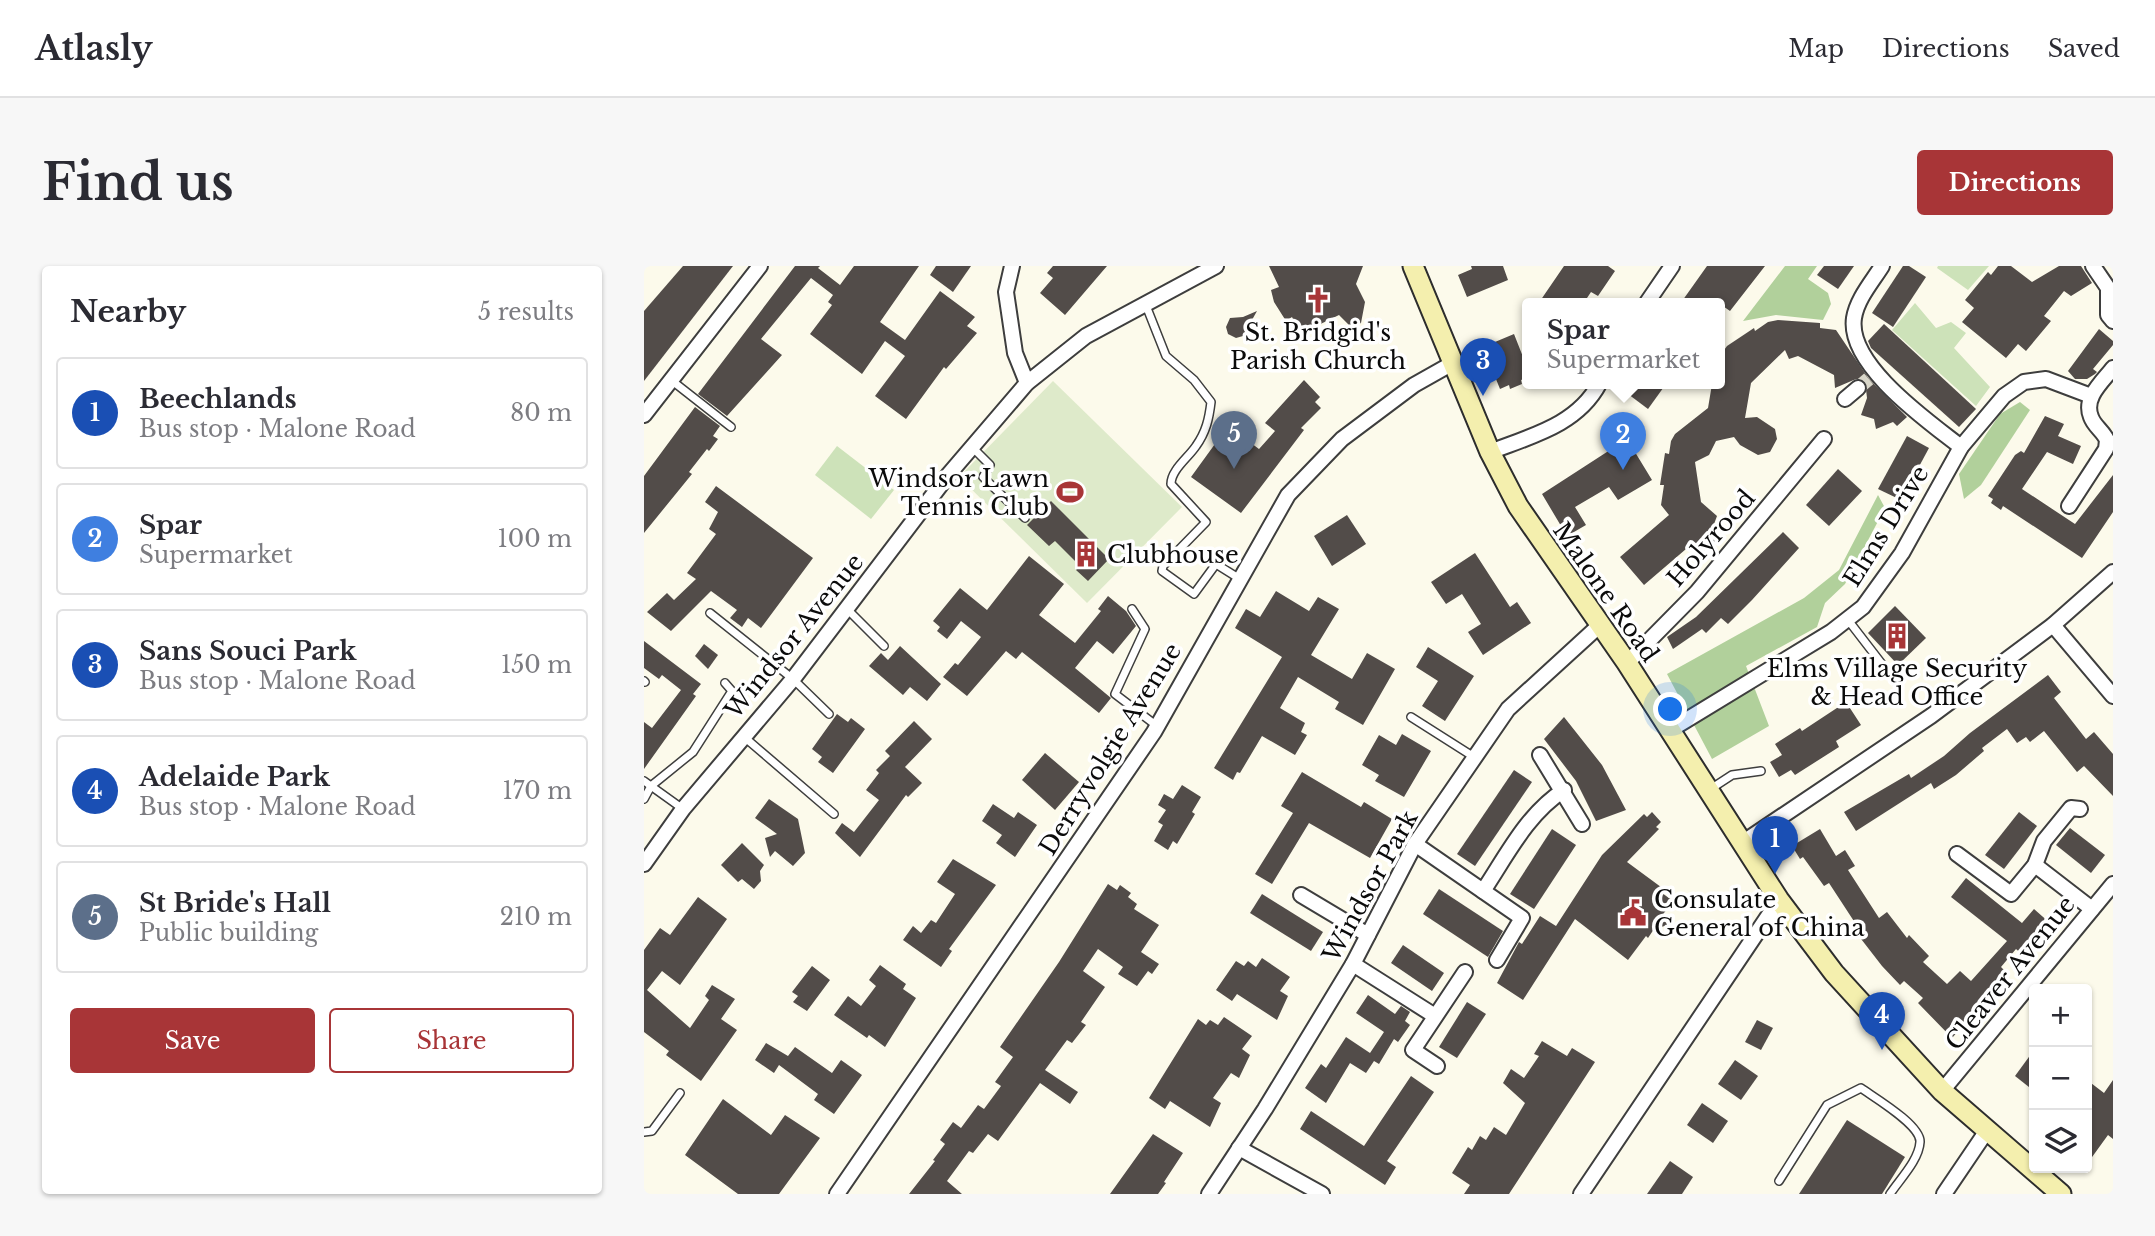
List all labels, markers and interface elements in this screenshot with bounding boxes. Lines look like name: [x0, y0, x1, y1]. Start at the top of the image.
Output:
text: Atlasly: [35, 28, 153, 69]
text: Map: [1788, 34, 1844, 63]
text: Directions: [1882, 34, 2010, 63]
text: Saved: [2048, 34, 2120, 63]
button: Directions: [1917, 150, 2113, 215]
text: Find us: [42, 152, 234, 213]
church icon: St. Bridgid's Parish Church: [1303, 285, 1333, 315]
text: Nearby: [70, 293, 186, 330]
text: 5 results: [478, 298, 574, 326]
popup: [1522, 298, 1725, 389]
text: Spar: [1547, 314, 1610, 346]
place label: St. Bridgid's Parish Church: [1230, 318, 1406, 375]
pin: 3: [1460, 338, 1506, 396]
text: Supermarket: [1547, 346, 1700, 374]
text: Beechlands: [139, 383, 297, 415]
text: 1: [90, 399, 100, 427]
text: 80 m: [510, 399, 572, 427]
pin: 5: [1211, 411, 1257, 469]
pin: 2: [1600, 412, 1646, 470]
text: Bus stop · Malone Road: [139, 415, 416, 443]
street label: Elms Drive: [1837, 460, 1935, 592]
place label: Windsor Lawn Tennis Club: [867, 464, 1049, 521]
sports icon: Windsor Lawn Tennis Club: [1055, 477, 1085, 507]
street label: Holyrood: [1661, 484, 1761, 592]
text: Spar: [139, 509, 202, 541]
street label: Malone Road: [1547, 517, 1665, 667]
text: 2: [88, 525, 102, 553]
text: 100 m: [498, 525, 572, 553]
building icon: Clubhouse: [1071, 539, 1101, 569]
place label: Clubhouse: [1107, 540, 1239, 569]
text: Supermarket: [139, 541, 293, 569]
street label: Windsor Avenue: [718, 548, 869, 725]
building icon: Elms Village Security & Head Office: [1882, 621, 1912, 651]
text: Sans Souci Park: [139, 635, 356, 667]
street label: Derryvolgie Avenue: [1033, 638, 1187, 860]
text: 3: [88, 651, 102, 679]
text: 150 m: [501, 651, 572, 679]
place label: Elms Village Security & Head Office: [1767, 654, 2028, 711]
text: Bus stop · Malone Road: [139, 667, 416, 695]
your location: [1653, 692, 1687, 726]
text: Adelaide Park: [139, 761, 330, 793]
text: 4: [87, 777, 103, 805]
text: 170 m: [502, 777, 572, 805]
text: Bus stop · Malone Road: [139, 793, 416, 821]
street label: Windsor Park: [1316, 805, 1424, 968]
pin: 1: [1752, 816, 1798, 874]
place label: Consulate General of China: [1654, 885, 1865, 942]
text: St Bride's Hall: [139, 887, 331, 919]
street label: Cleaver Avenue: [1939, 890, 2081, 1056]
public building icon: Consulate General of China: [1618, 898, 1648, 928]
text: 5: [88, 903, 102, 931]
text: 210 m: [500, 903, 572, 931]
text: Public building: [139, 919, 318, 947]
map controls: [2029, 984, 2092, 1173]
button: +: [2029, 984, 2092, 1047]
pin: 4: [1859, 992, 1905, 1050]
button: Save: [70, 1008, 315, 1073]
button: Share: [329, 1008, 574, 1073]
button: −: [2029, 1047, 2092, 1110]
button: layers: [2029, 1110, 2092, 1173]

